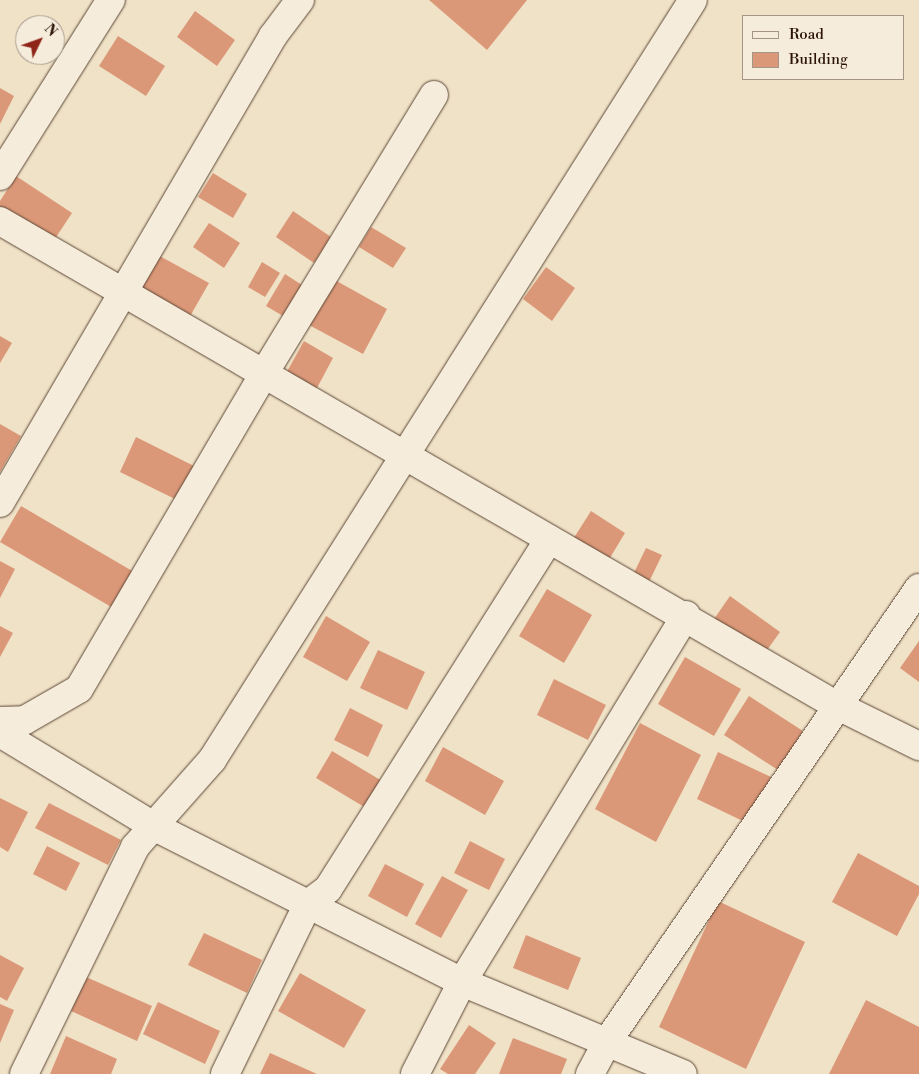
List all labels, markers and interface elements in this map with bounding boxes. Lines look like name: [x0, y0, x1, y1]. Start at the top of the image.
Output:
north arrow: [15, 15, 65, 65]
legend: [742, 15, 904, 80]
text: N: [40, 20, 61, 41]
text: Road: [789, 25, 824, 44]
text: Building: [789, 50, 848, 69]

